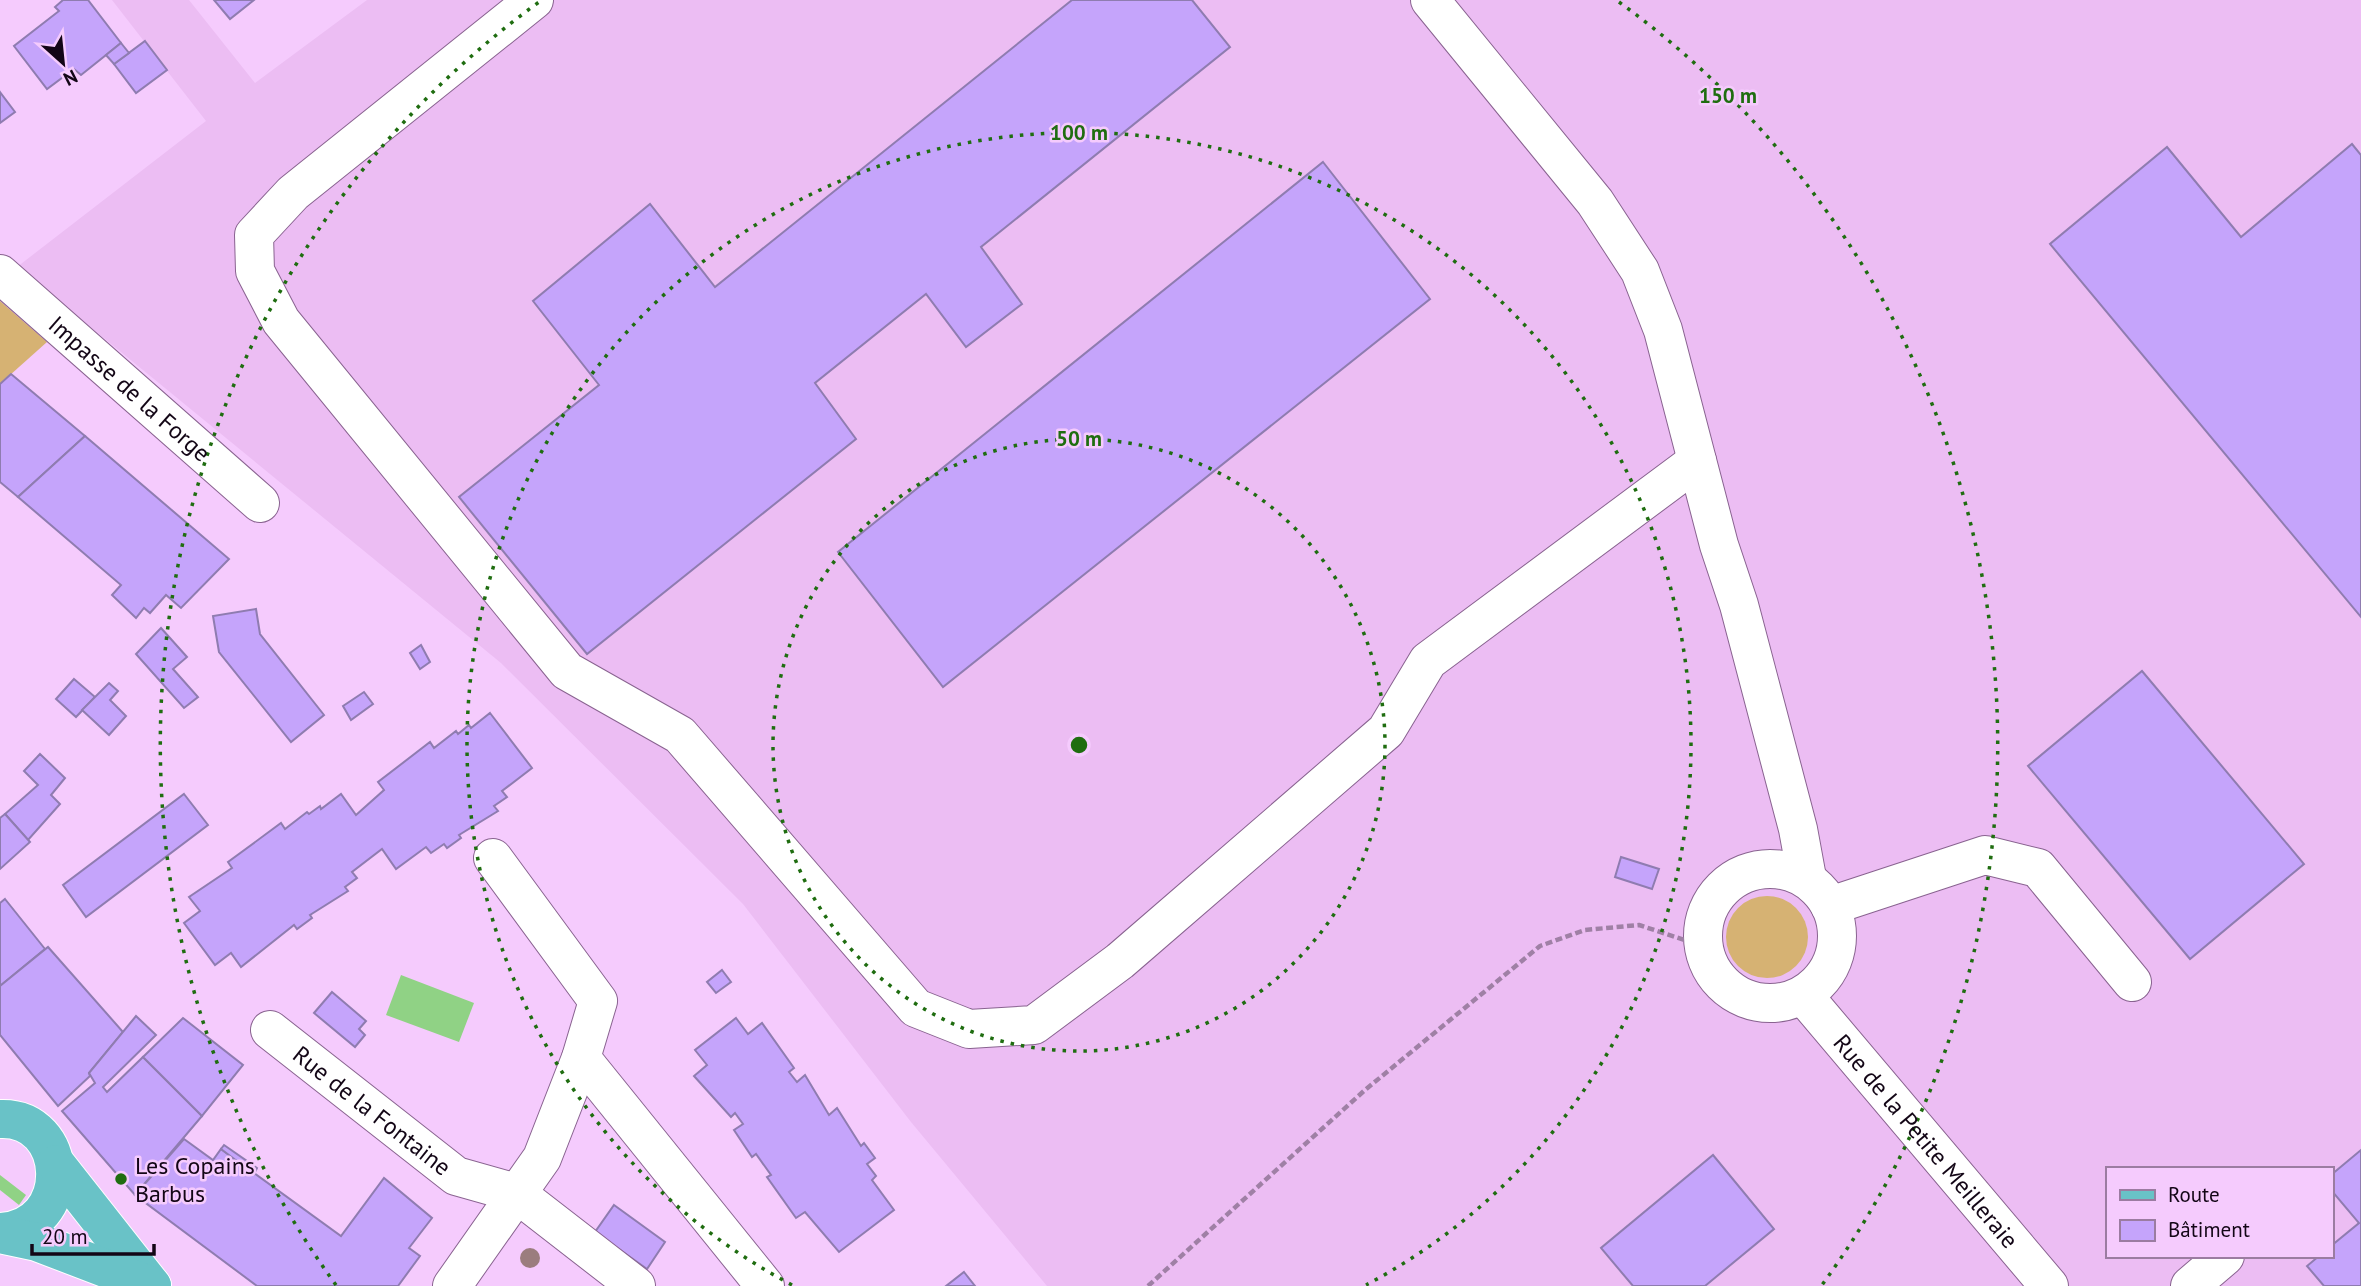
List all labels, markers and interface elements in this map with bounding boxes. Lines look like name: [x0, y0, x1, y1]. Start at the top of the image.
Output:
north arrow: [28, 28, 98, 98]
text: N: [60, 65, 82, 92]
text: 150 m: [1699, 82, 1757, 109]
text: 100 m: [1050, 119, 1108, 146]
street label: Impasse de la Forge: [42, 309, 217, 468]
text: 50 m: [1056, 425, 1102, 452]
centre of rings: [1067, 733, 1091, 757]
street label: Rue de la Petite Meilleraie: [1827, 1027, 2026, 1254]
street label: Rue de la Fontaine: [287, 1039, 458, 1182]
place label: Les Copains Barbus: [135, 1150, 255, 1209]
legend: [2106, 1167, 2333, 1258]
marker: Les Copains Barbus: [113, 1171, 129, 1187]
text: Route: [2168, 1181, 2220, 1208]
scale bar: [32, 1212, 154, 1256]
text: Bâtiment: [2168, 1216, 2250, 1243]
text: 20 m: [42, 1223, 88, 1250]

